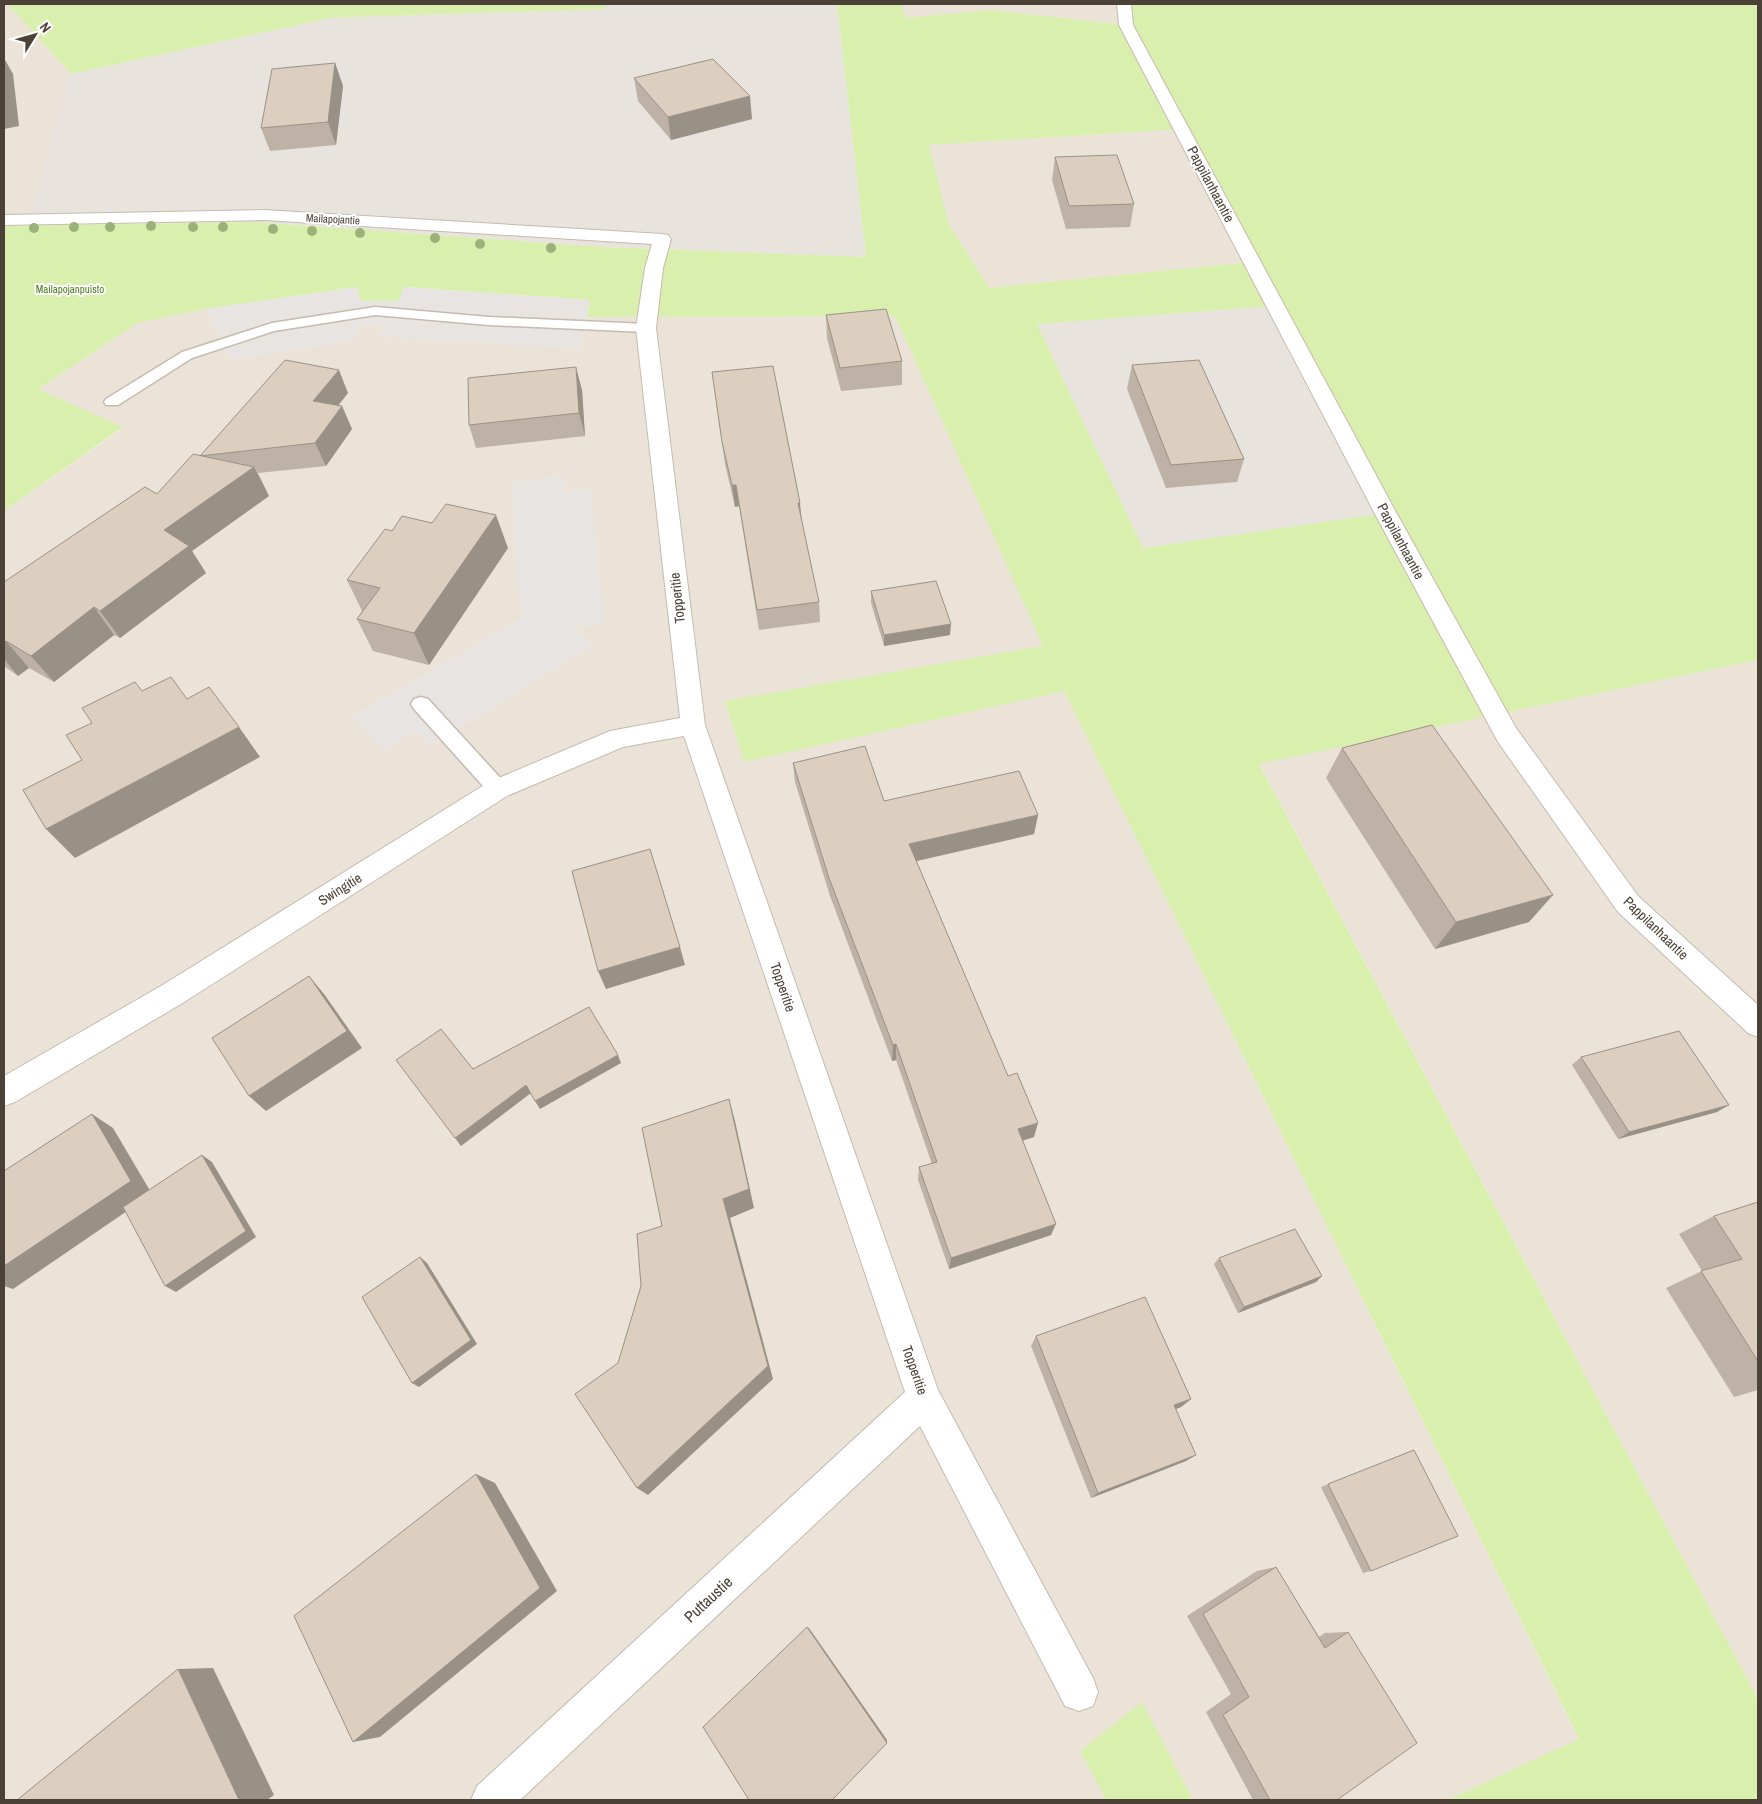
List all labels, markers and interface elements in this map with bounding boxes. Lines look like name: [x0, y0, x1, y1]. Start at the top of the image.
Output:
north arrow: [10, 10, 60, 60]
text: N: [36, 18, 55, 36]
street label: Pappilanhaantie: [1183, 143, 1239, 225]
street label: Mailapojantie: [306, 211, 360, 227]
park label: Mailapojanpuisto: [36, 282, 104, 296]
street label: Pappilanhaantie: [1373, 500, 1429, 582]
street label: Topperitie: [665, 572, 689, 624]
street label: Swingitie: [315, 869, 365, 909]
street label: Pappilanhaantie: [1620, 892, 1692, 964]
street label: Topperitie: [766, 960, 800, 1014]
street label: Topperitie: [898, 1343, 932, 1397]
street label: Puttaustie: [679, 1571, 737, 1627]

